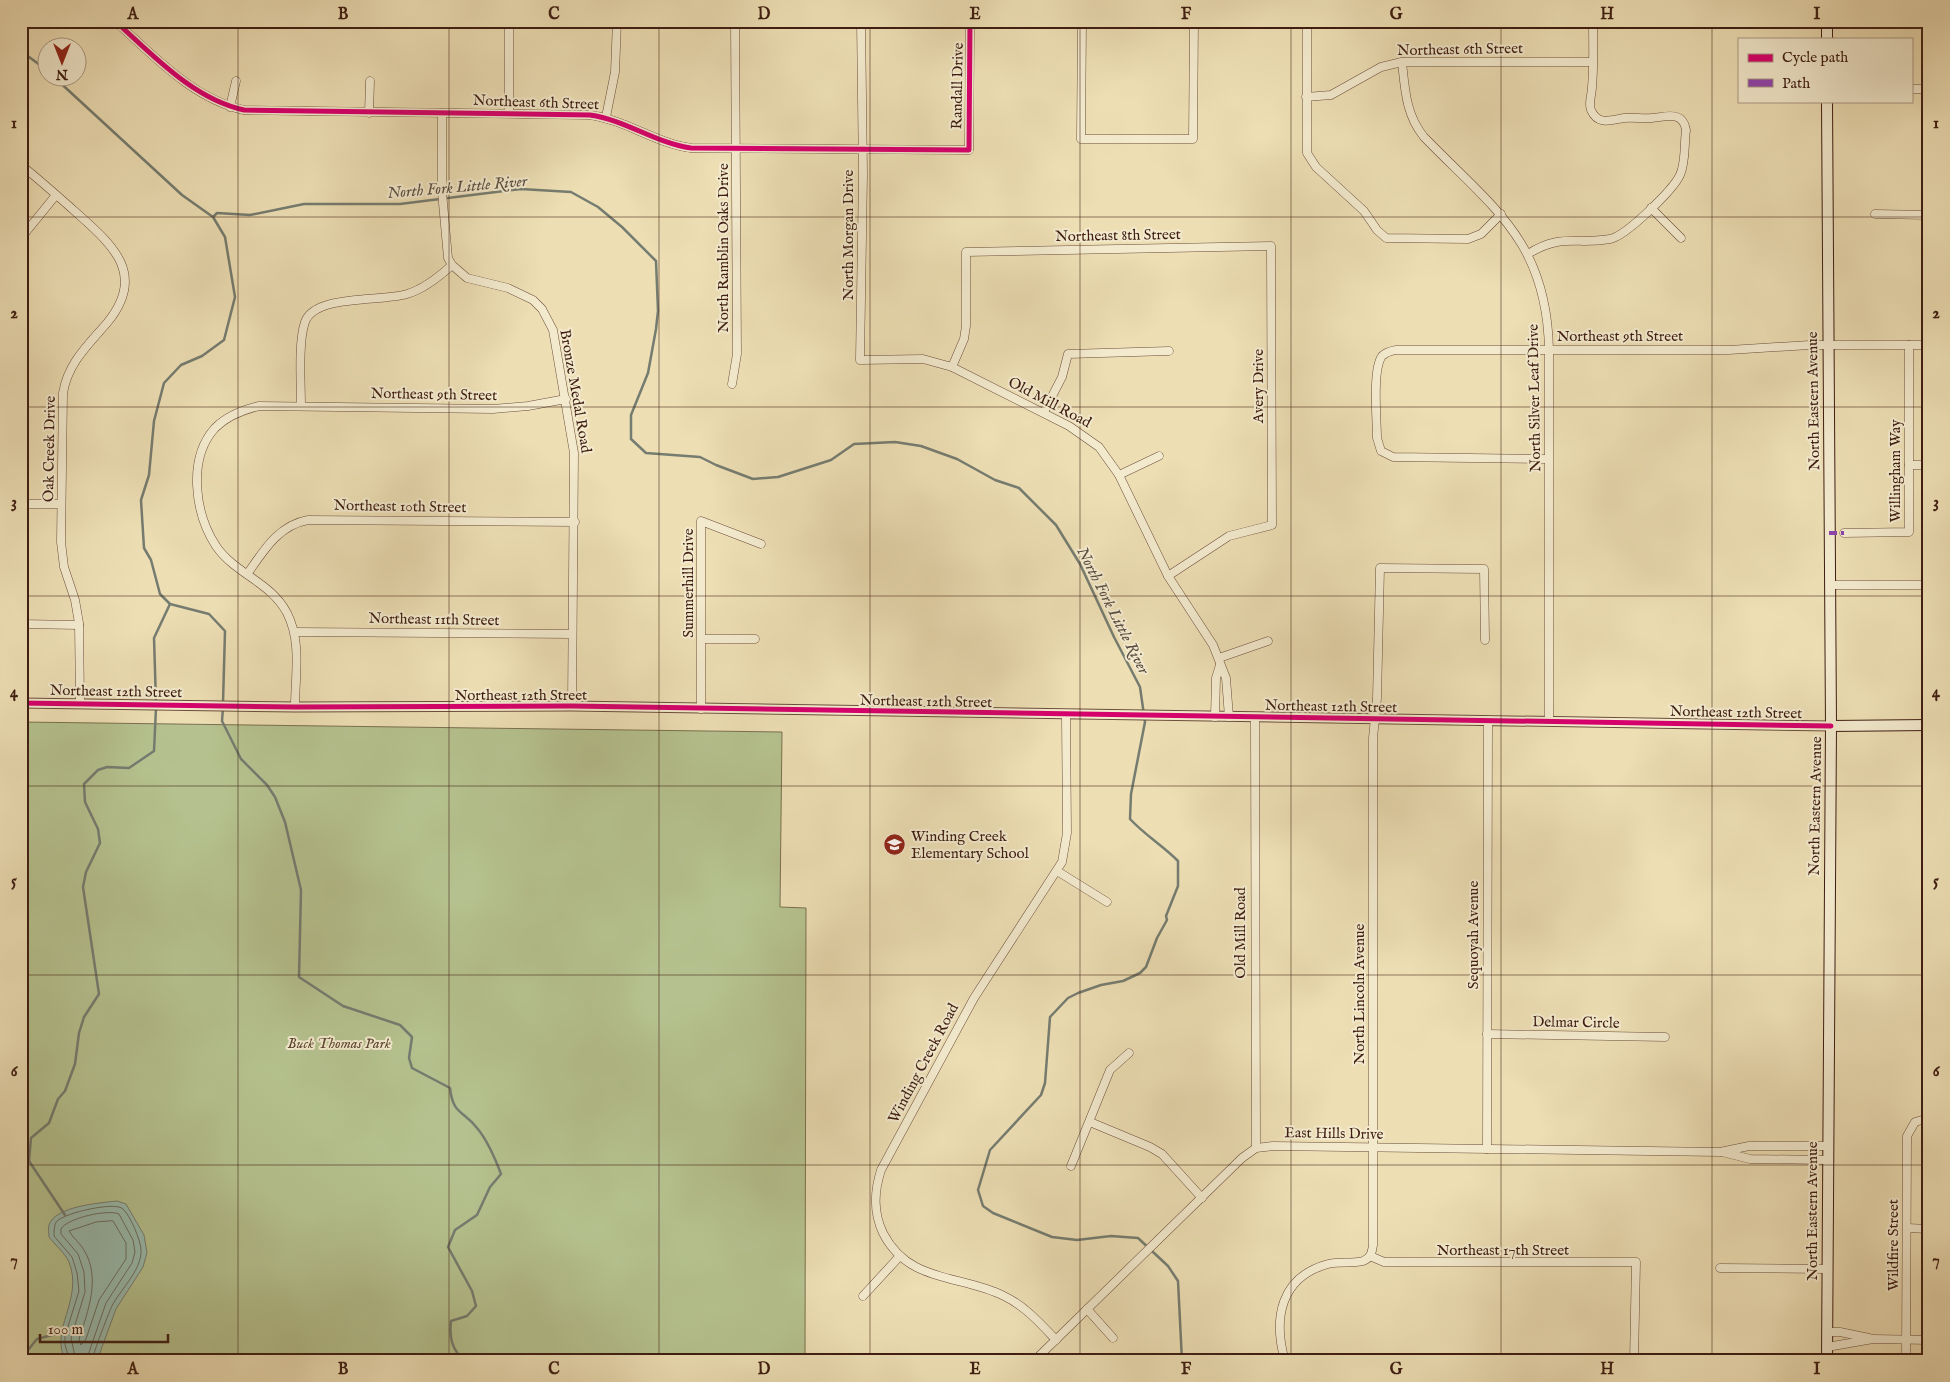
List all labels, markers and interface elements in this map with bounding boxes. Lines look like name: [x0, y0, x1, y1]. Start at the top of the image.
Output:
text: A: [127, 5, 140, 25]
text: B: [338, 5, 349, 25]
text: C: [548, 5, 560, 25]
text: D: [758, 5, 771, 25]
text: E: [969, 5, 981, 25]
text: F: [1181, 5, 1192, 25]
text: G: [1390, 5, 1403, 25]
text: H: [1600, 5, 1614, 25]
text: I: [1814, 5, 1821, 25]
north arrow: [38, 38, 88, 88]
legend: [1738, 38, 1912, 102]
street label: Northeast 6th Street: [1397, 39, 1523, 60]
street label: Randall Drive: [947, 42, 968, 130]
text: Cycle path: [1782, 48, 1848, 67]
text: N: [56, 65, 69, 83]
text: Path: [1782, 74, 1810, 93]
street label: Northeast 6th Street: [473, 91, 599, 114]
text: 1: [11, 114, 17, 134]
text: 1: [1933, 114, 1939, 134]
street label: North Ramblin Oaks Drive: [714, 163, 733, 333]
street label: North Morgan Drive: [839, 169, 858, 300]
water label: North Fork Little River: [386, 172, 529, 204]
street label: Northeast 8th Street: [1055, 225, 1181, 246]
text: 2: [10, 304, 18, 324]
text: 2: [1932, 304, 1940, 324]
street label: North Silver Leaf Drive: [1524, 324, 1545, 472]
street label: Northeast 9th Street: [1557, 327, 1683, 346]
street label: Bronze Medal Road: [555, 328, 596, 455]
street label: North Eastern Avenue: [1803, 331, 1824, 471]
street label: Avery Drive: [1249, 349, 1268, 424]
street label: Old Mill Road: [1005, 373, 1095, 433]
street label: Northeast 9th Street: [371, 384, 497, 405]
street label: Oak Creek Drive: [39, 396, 60, 502]
street label: Willingham Way: [1886, 419, 1905, 523]
text: 3: [11, 493, 17, 513]
text: 3: [1933, 493, 1939, 513]
street label: Northeast 10th Street: [333, 496, 467, 517]
street label: Summerhill Drive: [679, 528, 698, 638]
water label: North Fork Little River: [1071, 544, 1154, 679]
street label: Northeast 11th Street: [368, 609, 500, 630]
street label: Northeast 12th Street: [50, 681, 182, 702]
text: 4: [10, 683, 19, 703]
text: 4: [1932, 683, 1941, 703]
street label: Northeast 12th Street: [455, 686, 587, 705]
street label: Northeast 12th Street: [860, 691, 992, 712]
street label: Northeast 12th Street: [1265, 696, 1397, 717]
street label: Northeast 12th Street: [1670, 702, 1802, 723]
street label: North Eastern Avenue: [1805, 736, 1826, 876]
place label: Winding Creek Elementary School: [911, 827, 1030, 863]
school or university icon: Winding Creek Elementary School: [883, 833, 907, 857]
text: 5: [11, 872, 17, 892]
text: 5: [1933, 872, 1939, 892]
street label: Sequoyah Avenue: [1464, 881, 1483, 989]
street label: Old Mill Road: [1231, 886, 1250, 979]
street label: North Lincoln Avenue: [1350, 923, 1369, 1064]
street label: Winding Creek Road: [884, 999, 963, 1126]
street label: Delmar Circle: [1532, 1012, 1620, 1033]
park label: Buck Thomas Park: [287, 1034, 391, 1053]
text: 6: [11, 1062, 19, 1082]
text: 6: [1933, 1062, 1941, 1082]
street label: East Hills Drive: [1284, 1123, 1384, 1144]
street label: North Eastern Avenue: [1803, 1141, 1822, 1281]
street label: Wildfire Street: [1884, 1199, 1903, 1291]
street label: Northeast 17th Street: [1437, 1241, 1569, 1260]
text: 7: [10, 1251, 18, 1271]
text: 7: [1932, 1251, 1940, 1271]
scale bar: [40, 1312, 168, 1344]
text: 100 m: [48, 1320, 84, 1339]
text: A: [127, 1360, 140, 1380]
text: B: [338, 1360, 349, 1380]
text: C: [548, 1360, 560, 1380]
text: D: [758, 1360, 771, 1380]
text: E: [969, 1360, 981, 1380]
text: F: [1181, 1360, 1192, 1380]
text: G: [1390, 1360, 1403, 1380]
text: H: [1600, 1360, 1614, 1380]
text: I: [1814, 1360, 1821, 1380]

